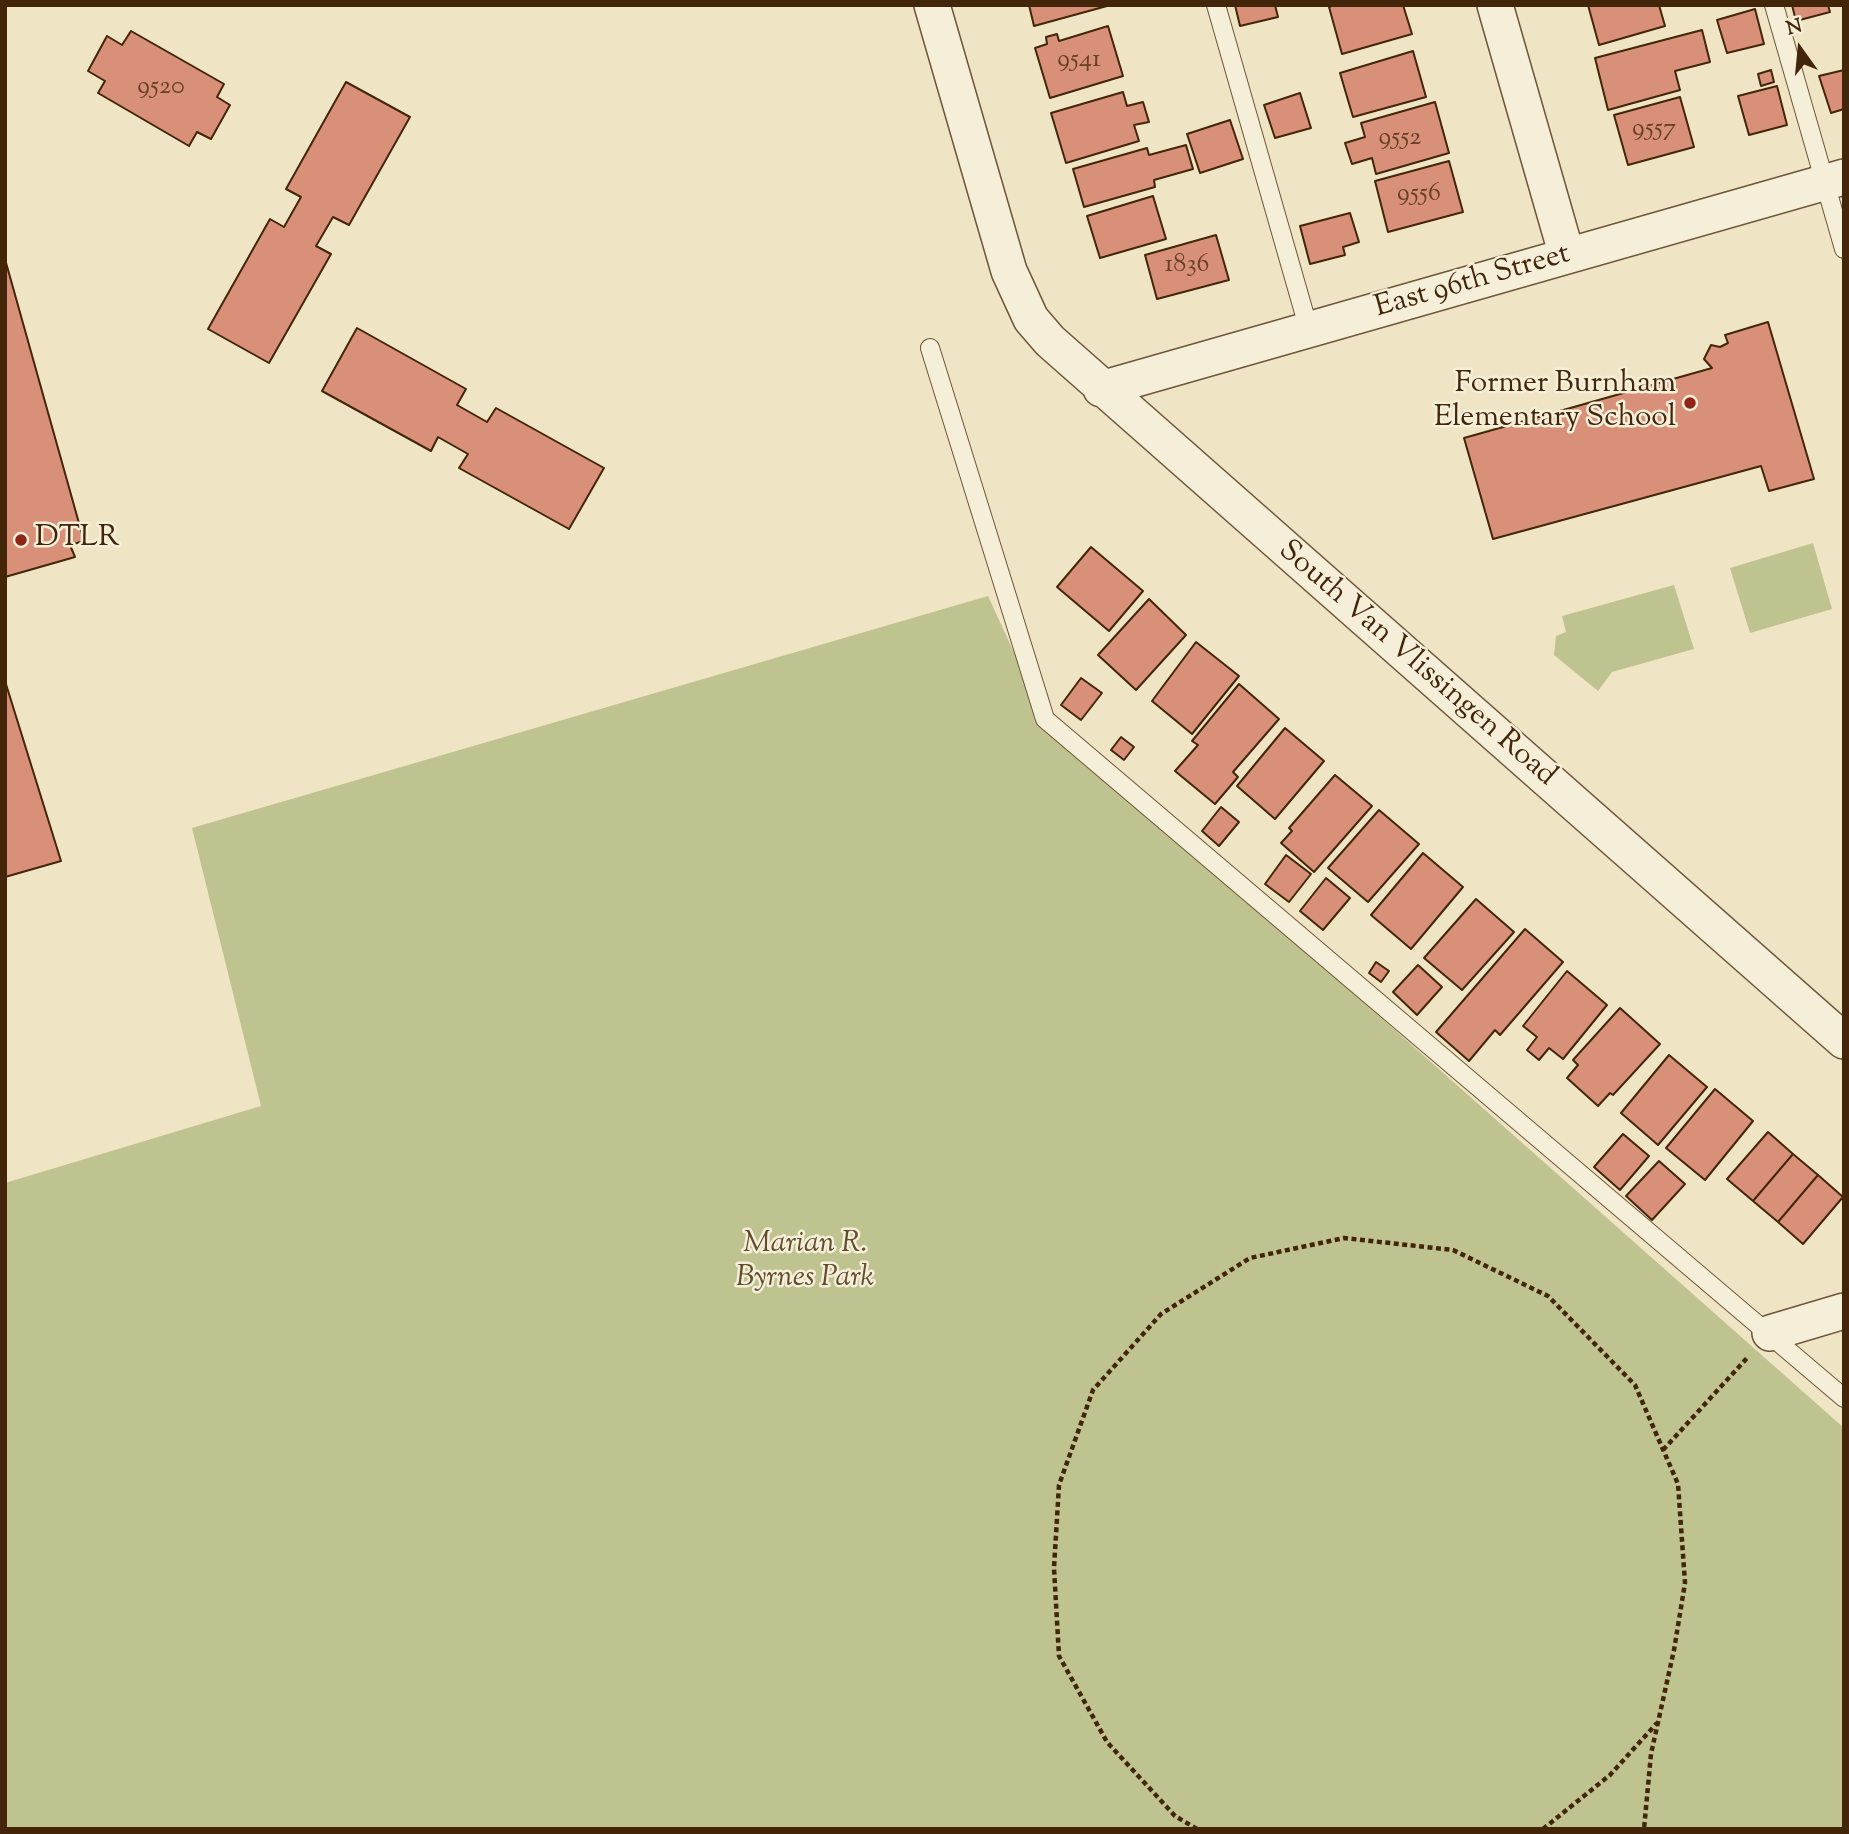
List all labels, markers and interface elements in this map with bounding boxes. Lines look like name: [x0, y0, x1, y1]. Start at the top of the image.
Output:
text: N: [1784, 13, 1805, 43]
north arrow: [1765, 14, 1835, 84]
house number: 9541: [1057, 46, 1101, 78]
house number: 9520: [137, 73, 185, 105]
house number: 9557: [1632, 115, 1676, 147]
house number: 9552: [1378, 124, 1422, 156]
house number: 9556: [1397, 180, 1441, 212]
street label: East 96th Street: [1371, 238, 1575, 328]
house number: 1836: [1164, 251, 1210, 283]
place label: Former Burnham Elementary School: [1434, 368, 1676, 438]
marker: Former Burnham Elementary School: [1682, 395, 1698, 411]
place label: DTLR: [35, 522, 119, 558]
marker: DTLR: [13, 532, 29, 548]
street label: South Van Vlissingen Road: [1270, 534, 1562, 796]
park label: Marian R. Byrnes Park: [736, 1228, 874, 1298]

